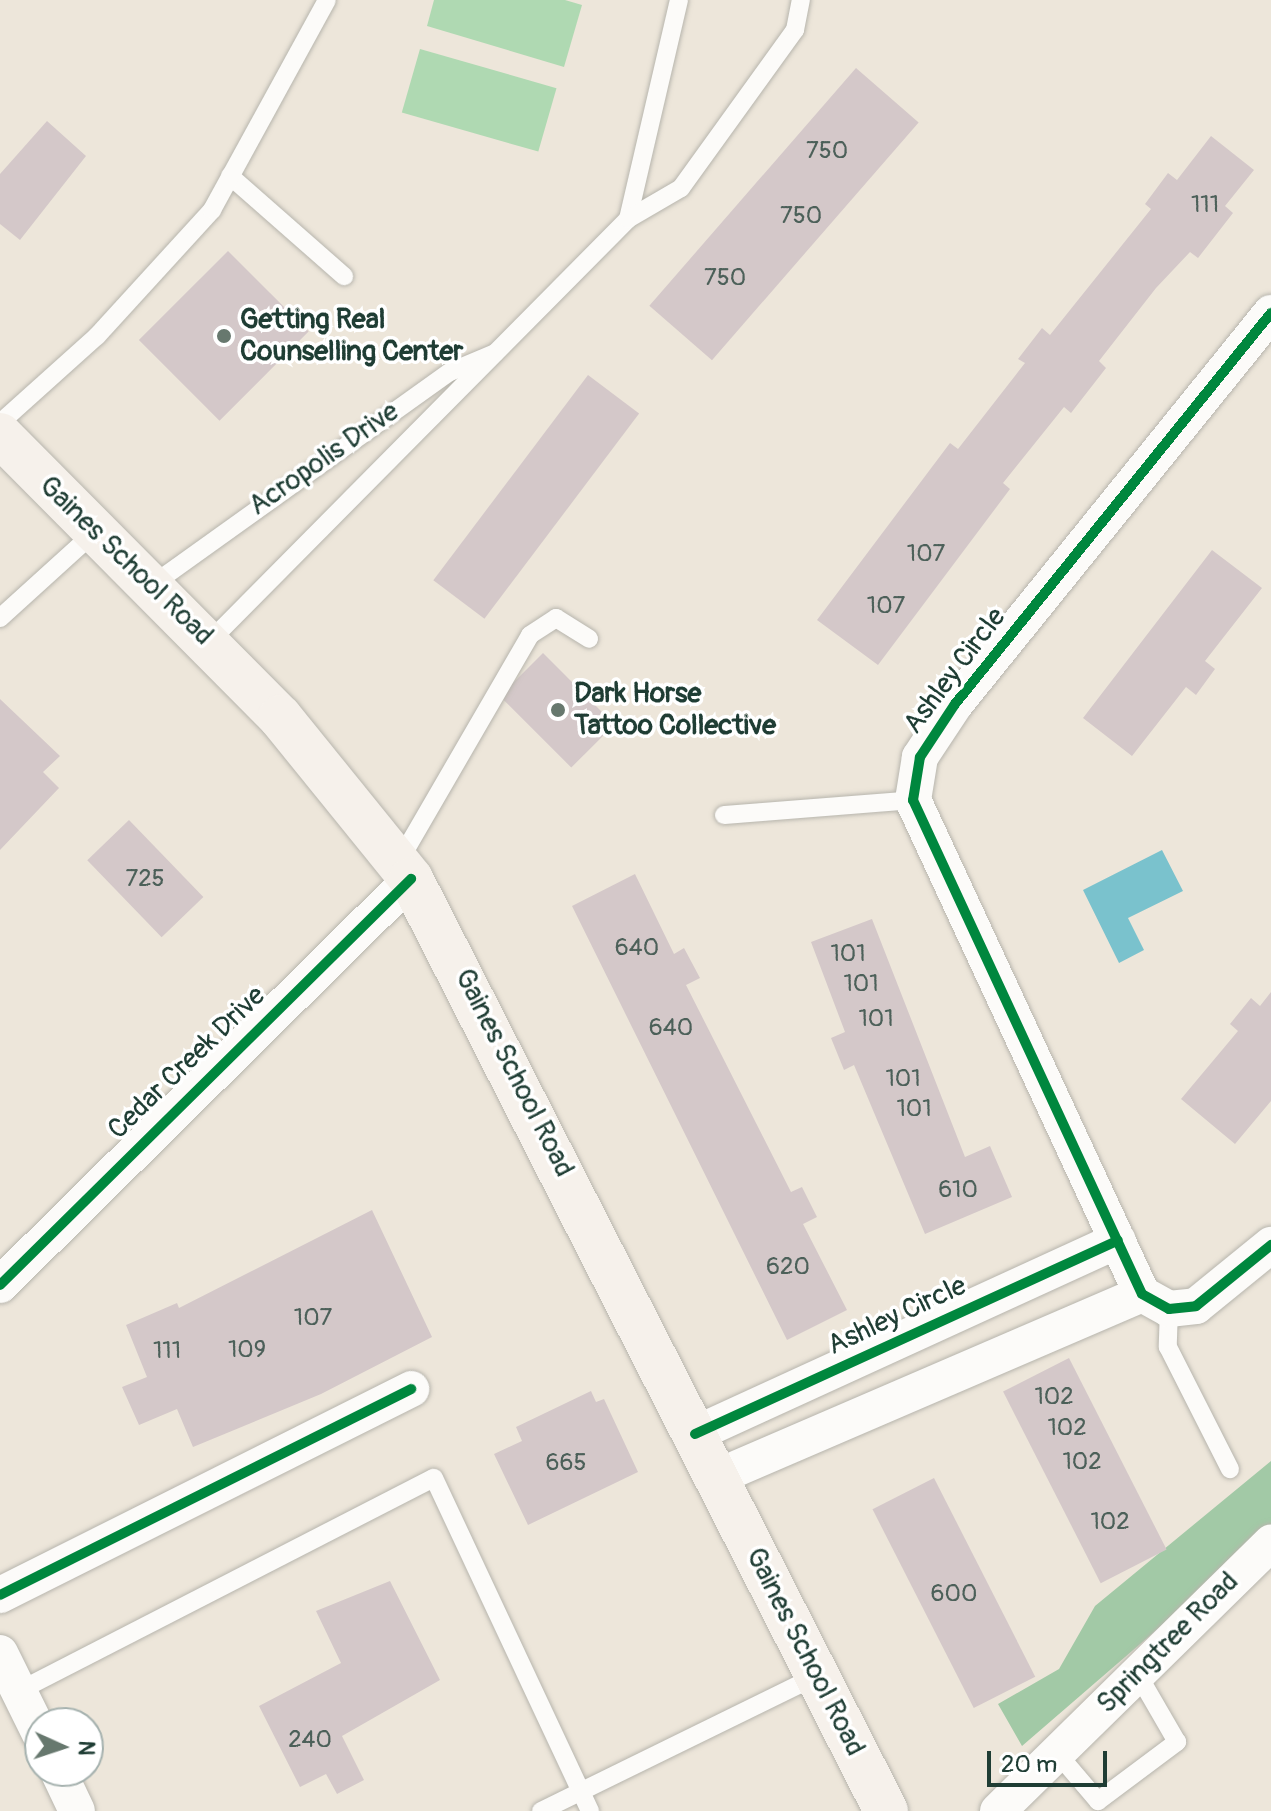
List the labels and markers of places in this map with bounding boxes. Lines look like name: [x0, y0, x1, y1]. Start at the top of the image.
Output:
place label: Getting Real Counselling Center: [240, 303, 463, 369]
marker: Getting Real Counselling Center: [215, 327, 233, 345]
place label: Dark Horse Tattoo Collective: [574, 677, 776, 743]
marker: Dark Horse Tattoo Collective: [549, 701, 567, 719]

